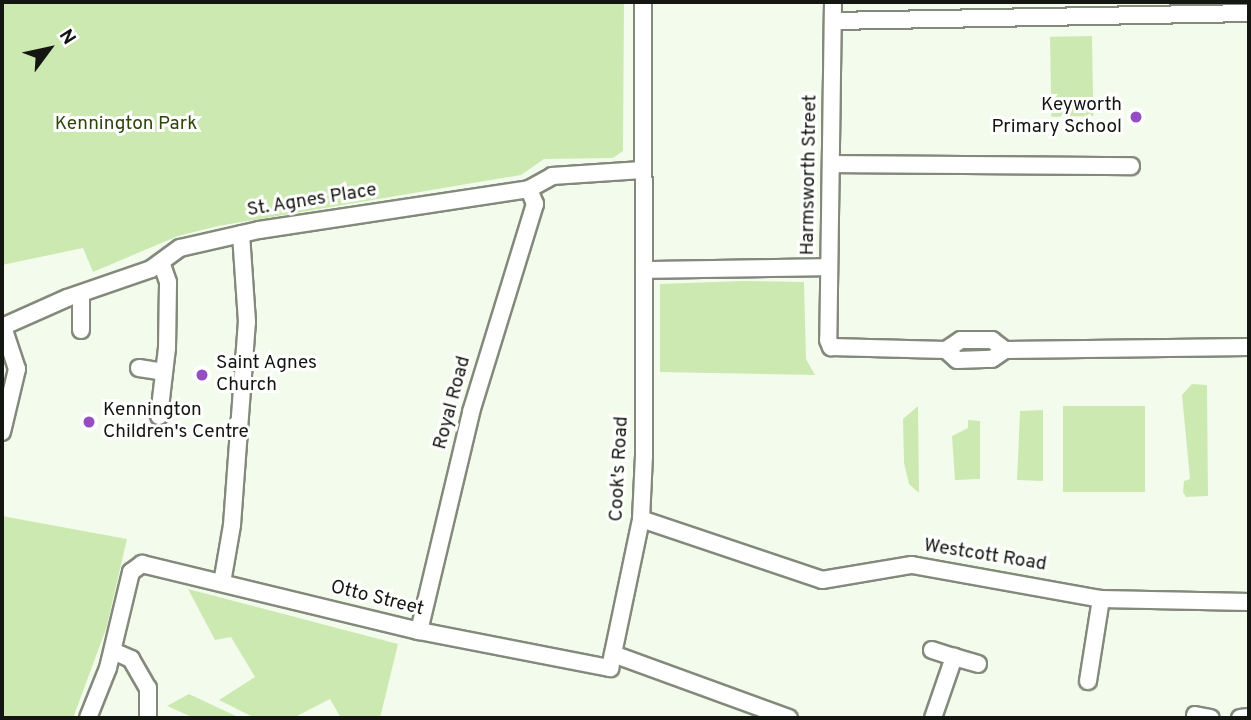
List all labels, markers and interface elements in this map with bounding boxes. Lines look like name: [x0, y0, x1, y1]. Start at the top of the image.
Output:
north arrow: [14, 14, 84, 84]
text: N: [53, 25, 80, 50]
street label: Harmsworth Street: [797, 94, 823, 256]
place label: Keyworth Primary School: [991, 95, 1122, 139]
marker: Keyworth Primary School: [1128, 109, 1144, 125]
park label: Kennington Park: [55, 114, 197, 136]
street label: St. Agnes Place: [245, 179, 379, 223]
place label: Saint Agnes Church: [216, 353, 318, 397]
street label: Royal Road: [430, 354, 476, 452]
marker: Saint Agnes Church: [194, 367, 210, 383]
place label: Kennington Children's Centre: [103, 400, 249, 444]
marker: Kennington Children's Centre: [81, 414, 97, 430]
street label: Cook's Road: [606, 416, 634, 522]
street label: Westcott Road: [922, 535, 1048, 577]
street label: Otto Street: [328, 576, 426, 622]

